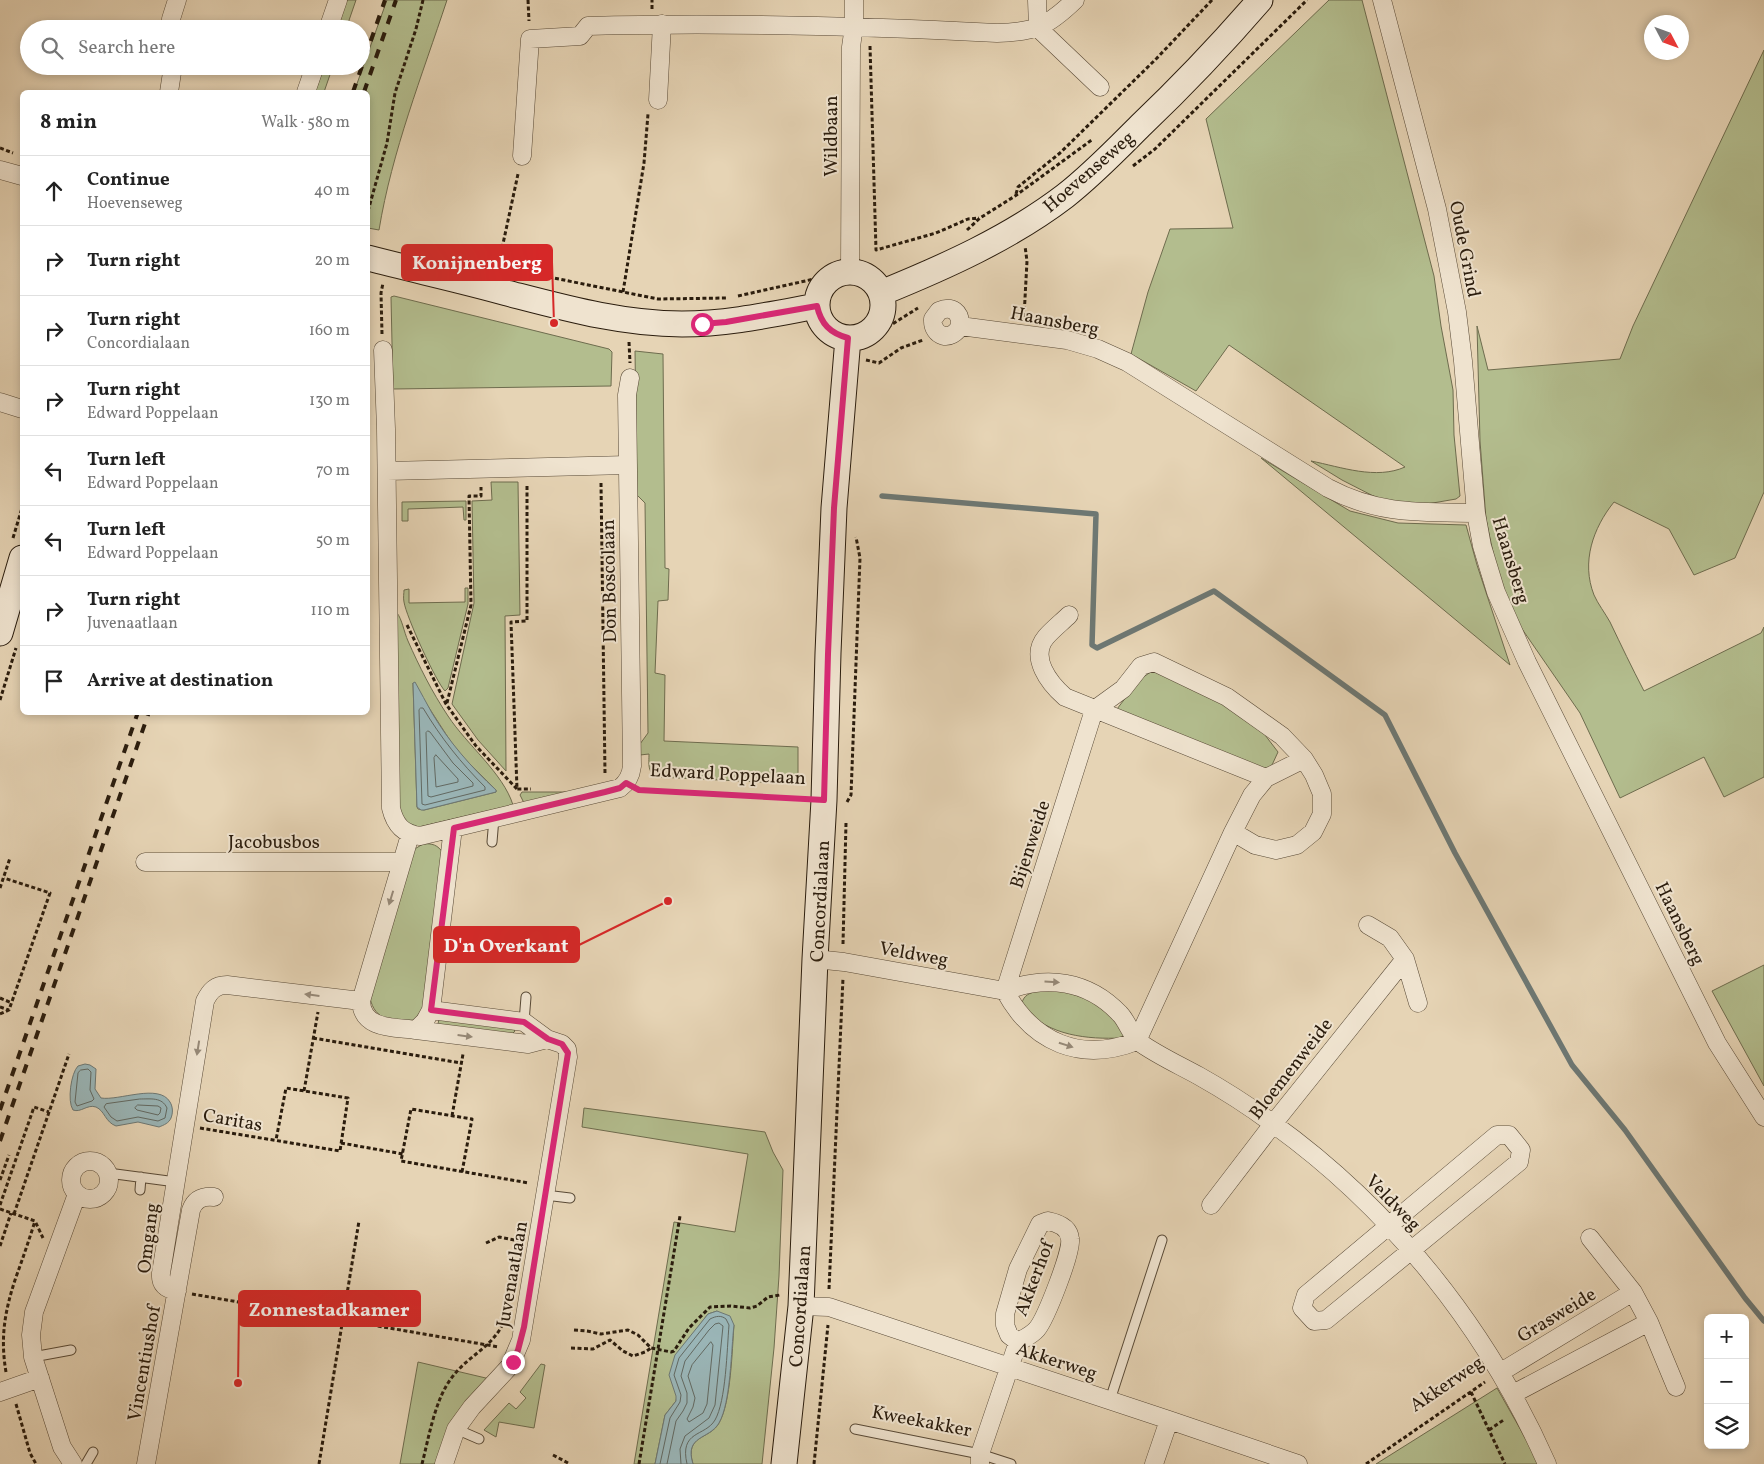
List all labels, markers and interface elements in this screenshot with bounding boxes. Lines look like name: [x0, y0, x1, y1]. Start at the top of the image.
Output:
north arrow: [1644, 15, 1689, 60]
search box: [20, 20, 370, 75]
icon: search: [38, 34, 66, 62]
text: Search here: [78, 35, 175, 61]
street label: Wildbaan: [819, 95, 845, 177]
text: 8 min: [40, 108, 97, 137]
text: Walk · 580 m: [261, 112, 350, 134]
street label: Hoevenseweg: [1038, 125, 1141, 220]
text: Continue: [87, 167, 170, 193]
icon: ahead: [40, 177, 68, 205]
text: 40 m: [314, 180, 350, 202]
text: Hoevenseweg: [87, 193, 183, 215]
street label: Oude Grind: [1442, 199, 1486, 300]
callout: Konijnenberg: [402, 245, 552, 280]
icon: right: [40, 247, 68, 275]
text: Turn right: [87, 248, 180, 274]
text: 20 m: [315, 250, 350, 272]
text: Konijnenberg: [412, 250, 542, 278]
street label: Haansberg: [1008, 301, 1101, 343]
text: Turn right: [87, 307, 180, 333]
route start: [691, 313, 714, 336]
icon: right: [40, 317, 68, 345]
text: 160 m: [309, 320, 350, 342]
text: Concordialaan: [87, 333, 190, 355]
text: Turn right: [87, 377, 180, 403]
icon: right: [40, 387, 68, 415]
text: 130 m: [309, 390, 350, 412]
text: Edward Poppelaan: [87, 403, 219, 425]
text: Turn left: [87, 447, 166, 473]
icon: left: [40, 457, 68, 485]
text: 70 m: [316, 460, 350, 482]
text: Edward Poppelaan: [87, 473, 219, 495]
street label: Haansberg: [1485, 514, 1536, 607]
text: Turn left: [87, 517, 166, 543]
street label: Don Boscolaan: [596, 519, 624, 643]
icon: left: [40, 527, 68, 555]
text: 50 m: [316, 530, 350, 552]
text: Edward Poppelaan: [87, 543, 219, 565]
text: Turn right: [87, 587, 180, 613]
icon: right: [40, 597, 68, 625]
text: 110 m: [311, 600, 350, 622]
text: Juvenaatlaan: [87, 613, 178, 635]
icon: arrive: [40, 667, 68, 695]
text: Arrive at destination: [87, 668, 273, 694]
street label: Edward Poppelaan: [649, 758, 807, 792]
street label: Bijenweide: [1004, 797, 1057, 892]
street label: Jacobusbos: [228, 830, 320, 856]
street label: Concordialaan: [805, 839, 837, 963]
street label: Haansberg: [1648, 878, 1711, 970]
one-way arrow: [387, 891, 395, 906]
callout: D'n Overkant: [434, 927, 579, 962]
text: D'n Overkant: [444, 933, 569, 961]
street label: Veldweg: [877, 936, 950, 974]
one-way arrow: [1044, 979, 1060, 987]
one-way arrow: [304, 991, 320, 999]
street label: Bloemenweide: [1244, 1013, 1339, 1125]
one-way arrow: [457, 1032, 473, 1040]
one-way arrow: [193, 1040, 201, 1056]
one-way arrow: [1058, 1042, 1073, 1049]
street label: Caritas: [201, 1103, 264, 1139]
street label: Veldweg: [1359, 1169, 1426, 1238]
street label: Omgang: [132, 1201, 166, 1275]
street label: Juvenaatlaan: [491, 1219, 535, 1330]
street label: Akkerhof: [1009, 1236, 1062, 1320]
street label: Concordialaan: [784, 1244, 818, 1368]
street label: Grasweide: [1513, 1282, 1601, 1350]
callout: Zonnestadkamer: [239, 1291, 420, 1326]
text: Zonnestadkamer: [248, 1297, 410, 1325]
street label: Vincentiushof: [122, 1302, 168, 1423]
map controls: [1704, 1314, 1749, 1449]
button: +: [1704, 1314, 1749, 1359]
street label: Akkerweg: [1012, 1337, 1100, 1387]
street label: Akkerweg: [1405, 1350, 1489, 1419]
route end: [502, 1351, 525, 1374]
button: −: [1704, 1359, 1749, 1404]
street label: Kweekakker: [869, 1400, 974, 1444]
button: layers: [1704, 1404, 1749, 1449]

